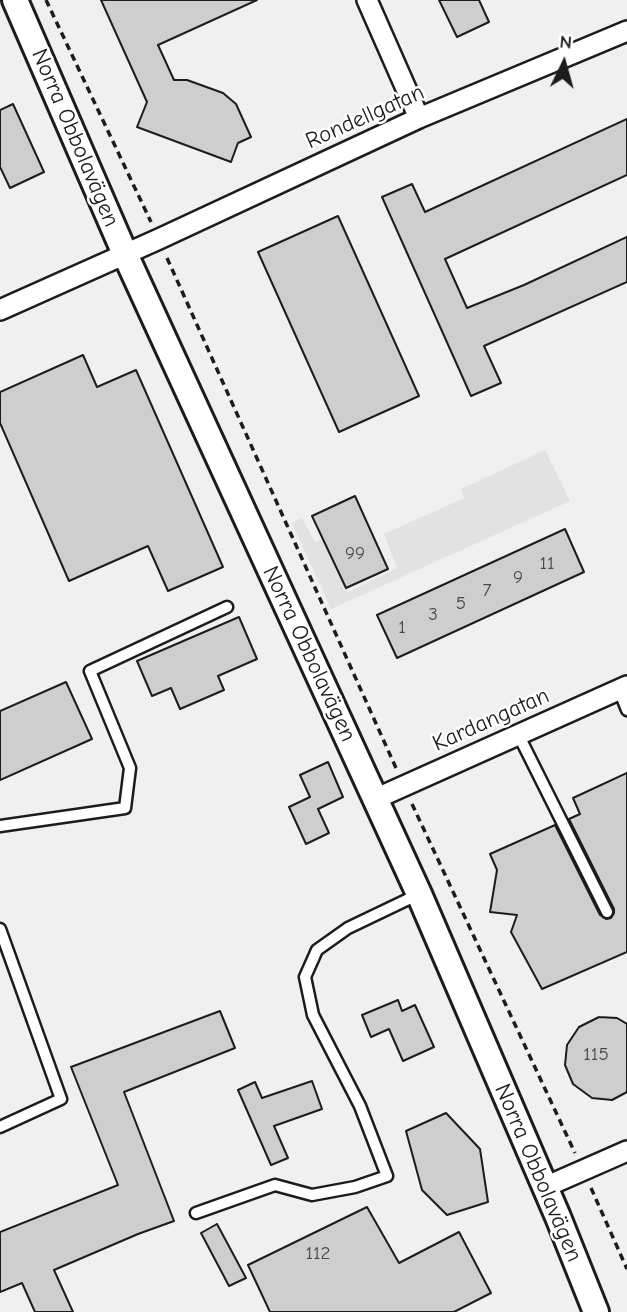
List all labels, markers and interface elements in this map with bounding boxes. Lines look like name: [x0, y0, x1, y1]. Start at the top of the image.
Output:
north arrow: [529, 28, 599, 98]
text: N: [559, 31, 573, 54]
street label: Norra Obbolavägen: [25, 45, 125, 231]
street label: Rondellgatan: [302, 79, 428, 155]
house number: 99: [345, 543, 365, 565]
house number: 11: [539, 553, 555, 575]
street label: Norra Obbolavägen: [256, 562, 362, 746]
house number: 9: [513, 567, 523, 589]
house number: 7: [483, 580, 491, 602]
house number: 5: [456, 593, 466, 615]
house number: 3: [428, 604, 438, 626]
house number: 1: [398, 617, 406, 639]
street label: Kardangatan: [429, 682, 553, 758]
house number: 115: [583, 1044, 609, 1066]
street label: Norra Obbolavägen: [488, 1080, 588, 1266]
house number: 112: [306, 1243, 330, 1265]

